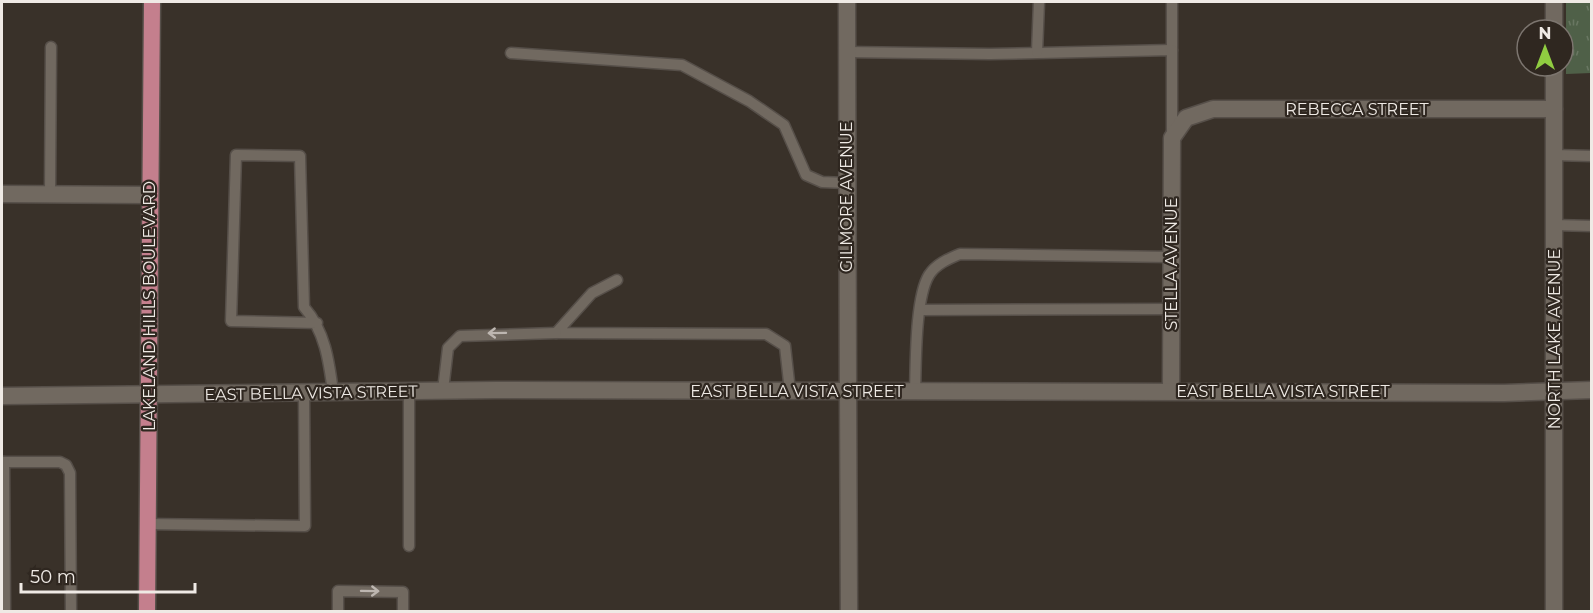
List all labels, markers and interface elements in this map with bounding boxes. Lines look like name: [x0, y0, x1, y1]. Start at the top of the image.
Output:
north arrow: [1515, 18, 1575, 78]
text: N: [1539, 24, 1551, 43]
street label: REBECCA STREET: [1285, 100, 1430, 119]
street label: GILMORE AVENUE: [837, 122, 856, 272]
street label: LAKELAND HILLS BOULEVARD: [140, 181, 159, 431]
street label: STELLA AVENUE: [1162, 198, 1181, 331]
street label: NORTH LAKE AVENUE: [1545, 249, 1564, 429]
one-way arrow: [488, 328, 508, 339]
street label: EAST BELLA VISTA STREET: [204, 382, 419, 404]
street label: EAST BELLA VISTA STREET: [690, 382, 904, 401]
street label: EAST BELLA VISTA STREET: [1176, 382, 1390, 401]
scale bar: [21, 556, 195, 594]
text: 50 m: [30, 566, 76, 588]
one-way arrow: [360, 585, 380, 597]

